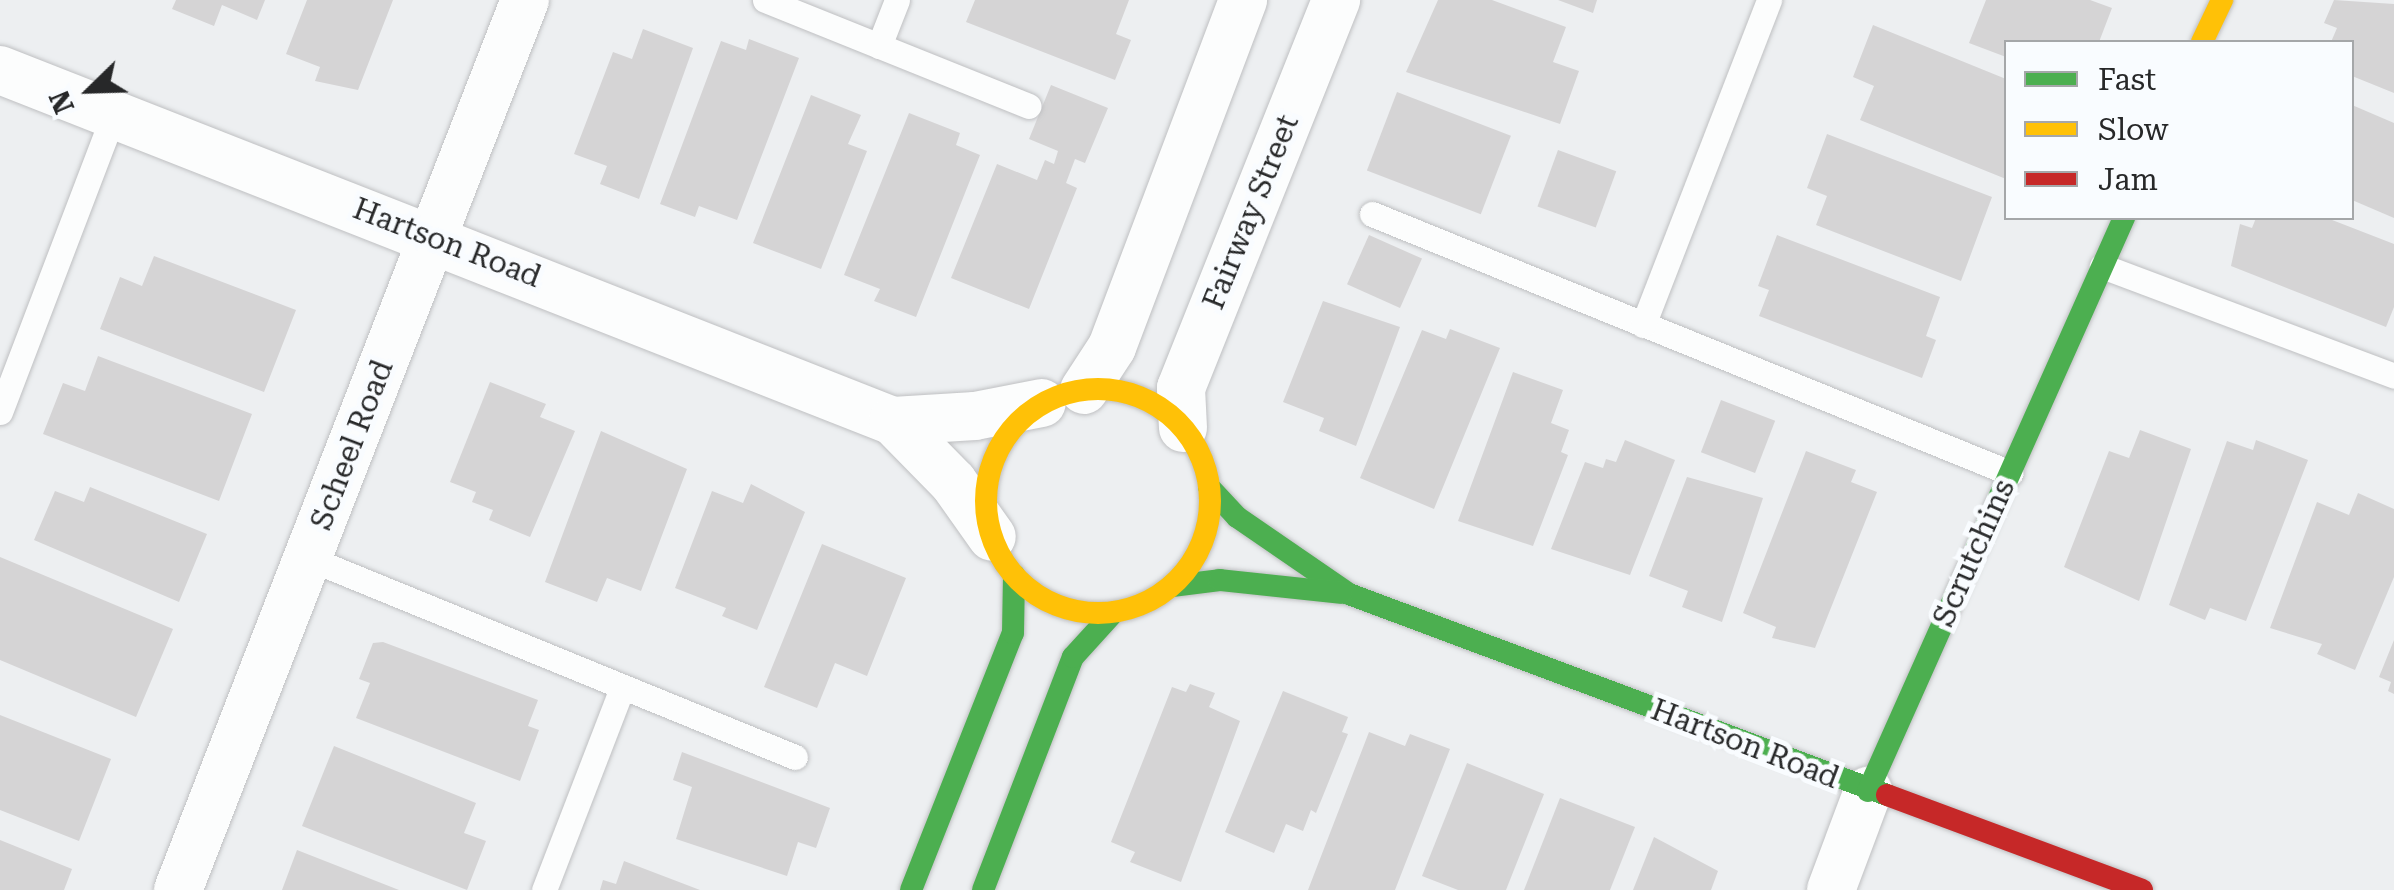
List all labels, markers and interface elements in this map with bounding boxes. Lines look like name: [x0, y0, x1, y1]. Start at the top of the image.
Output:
north arrow: [40, 40, 140, 140]
legend: [2004, 40, 2354, 220]
text: Fast: [2098, 62, 2156, 97]
text: N: [43, 86, 81, 118]
street label: Fairway Street: [1196, 110, 1306, 314]
text: Slow: [2098, 112, 2169, 147]
text: Jam: [2098, 162, 2158, 197]
street label: Hartson Road: [348, 191, 546, 295]
street label: Scheel Road: [303, 355, 401, 535]
street label: Scrutchins: [1926, 474, 2022, 632]
street label: Hartson Road: [1646, 692, 1844, 796]

